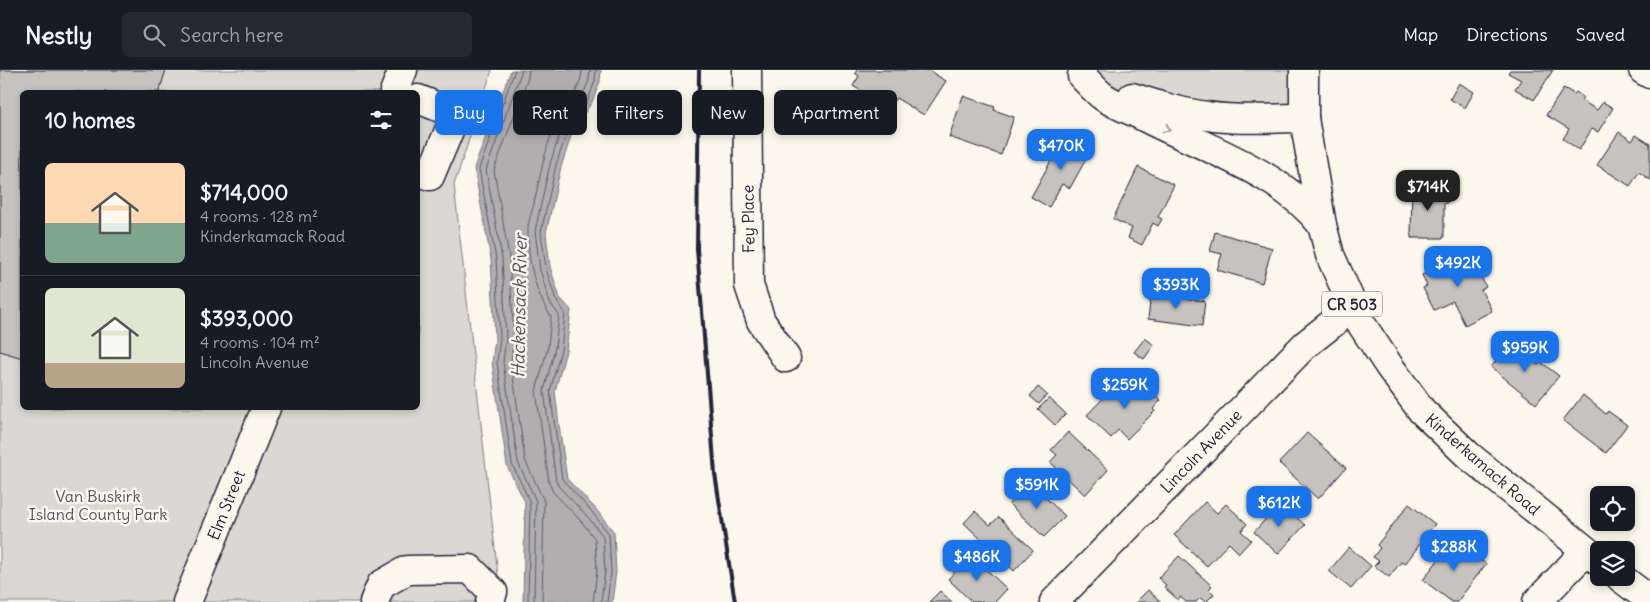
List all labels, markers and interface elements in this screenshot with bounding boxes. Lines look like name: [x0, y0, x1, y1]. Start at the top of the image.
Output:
search box: [122, 12, 472, 57]
text: Nestly: [25, 20, 92, 50]
icon: search: [140, 21, 168, 49]
text: Search here: [180, 23, 283, 47]
text: Map: [1403, 23, 1438, 46]
text: Directions: [1466, 23, 1548, 46]
text: Saved: [1576, 23, 1625, 46]
chip: Buy: [435, 90, 503, 135]
chip: Rent: [513, 90, 587, 135]
chip: Filters: [597, 90, 682, 135]
chip: New: [692, 90, 764, 135]
chip: Apartment: [774, 90, 897, 135]
icon: filters: [367, 106, 395, 134]
text: 10 homes: [45, 107, 135, 134]
one-way arrow: [1162, 123, 1171, 133]
pin: $470K: [1026, 128, 1096, 171]
text: $470K: [1038, 135, 1084, 155]
pin: $714K: [1393, 170, 1463, 212]
text: $714K: [1407, 176, 1449, 196]
text: $714,000: [200, 179, 288, 206]
icon: home: [85, 183, 145, 243]
street label: Fey Place: [737, 185, 759, 253]
text: 4 rooms · 128 m²: [200, 206, 318, 226]
text: Kinderkamack Road: [200, 226, 345, 246]
water label: Hackensack River: [506, 231, 532, 378]
pin: $492K: [1423, 246, 1493, 288]
text: $492K: [1435, 252, 1481, 272]
pin: $393K: [1141, 268, 1211, 310]
text: $393K: [1153, 274, 1199, 294]
road number: CR 503: [1322, 292, 1382, 316]
text: $393,000: [200, 305, 293, 332]
icon: home: [85, 308, 145, 368]
pin: $959K: [1490, 330, 1560, 373]
text: 4 rooms · 104 m²: [200, 332, 320, 352]
text: $959K: [1502, 337, 1548, 357]
text: Lincoln Avenue: [200, 352, 309, 372]
pin: $259K: [1090, 368, 1160, 410]
text: $259K: [1102, 374, 1148, 394]
street label: Lincoln Avenue: [1156, 405, 1246, 497]
street label: Kinderkamack Road: [1422, 409, 1544, 519]
street label: Elm Street: [203, 467, 249, 543]
pin: $591K: [1002, 468, 1072, 510]
text: $591K: [1015, 474, 1059, 494]
park label: Van Buskirk Island County Park: [29, 486, 167, 524]
pin: $612K: [1244, 486, 1314, 528]
map controls: [1590, 486, 1635, 586]
button: locate: [1590, 486, 1635, 531]
text: $612K: [1257, 492, 1301, 512]
pin: $288K: [1419, 530, 1489, 572]
text: $288K: [1431, 536, 1477, 556]
pin: $486K: [942, 540, 1012, 582]
button: layers: [1590, 541, 1635, 586]
text: $486K: [954, 546, 1000, 566]

